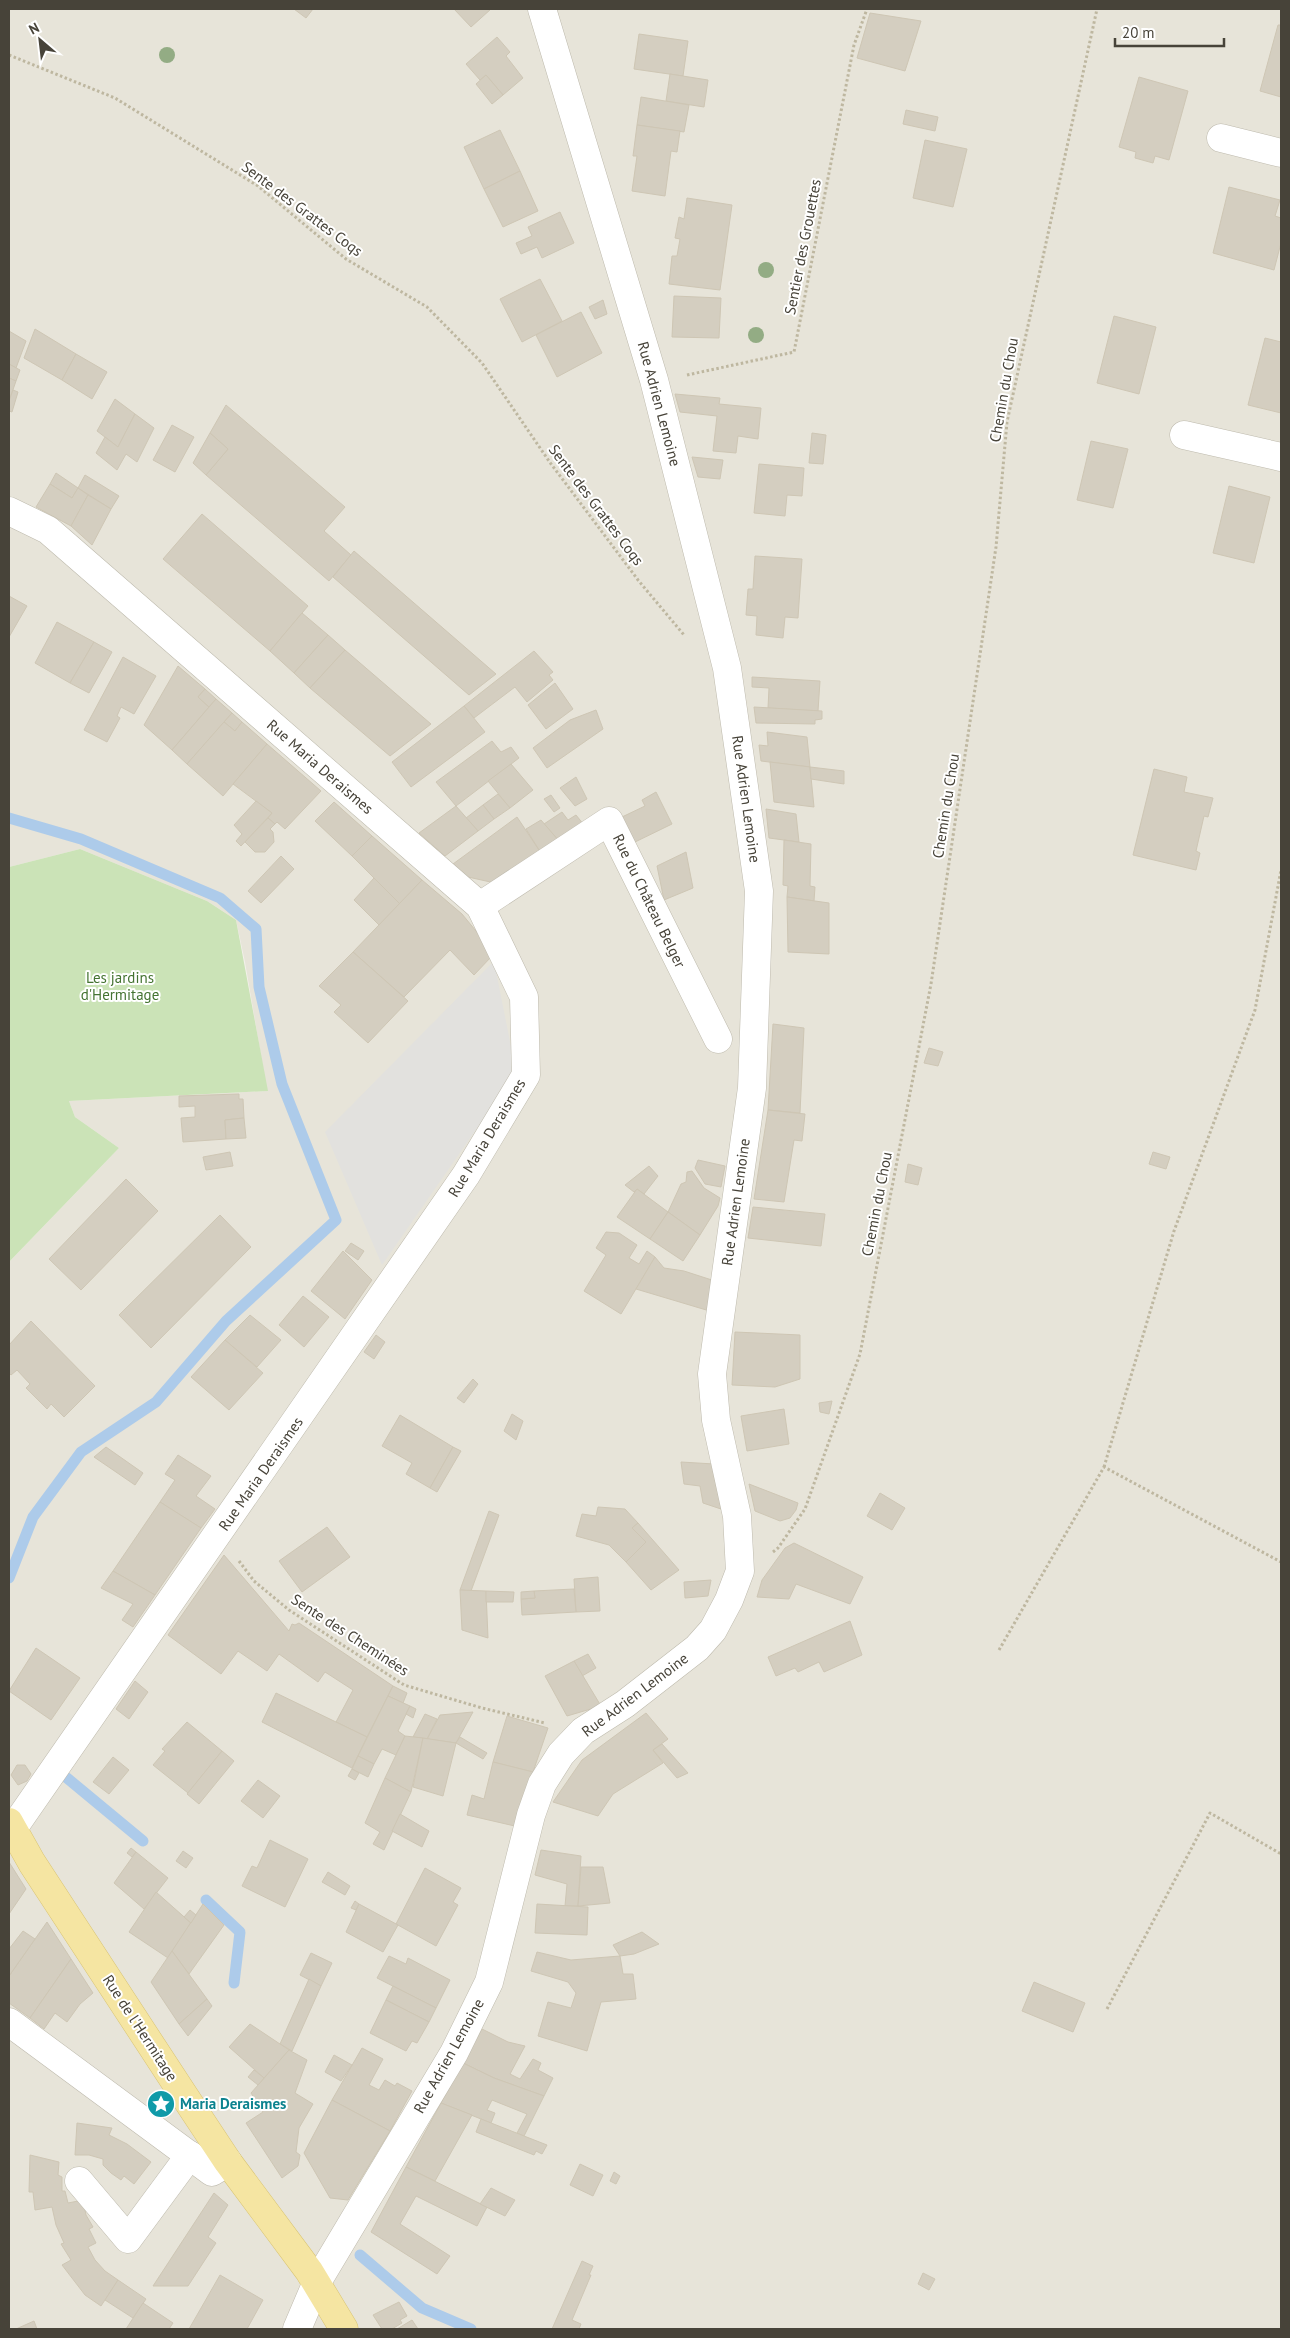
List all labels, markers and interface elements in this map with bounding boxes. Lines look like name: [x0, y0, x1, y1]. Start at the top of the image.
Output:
north arrow: [15, 15, 65, 65]
scale bar: [1115, 15, 1224, 47]
text: N: [26, 18, 42, 39]
text: 20 m: [1122, 23, 1155, 42]
street label: Sente des Grattes Coqs: [238, 157, 367, 260]
street label: Sentier des Grouettes: [780, 178, 825, 316]
street label: Chemin du Chou: [985, 336, 1022, 444]
street label: Rue Adrien Lemoine: [634, 339, 685, 468]
street label: Sente des Grattes Coqs: [545, 440, 648, 569]
street label: Rue Maria Deraismes: [263, 715, 377, 818]
street label: Rue Adrien Lemoine: [728, 734, 765, 864]
street label: Chemin du Chou: [928, 752, 963, 860]
street label: Rue du Château Belger: [609, 831, 690, 971]
park label: Les jardins d'Hermitage: [81, 968, 159, 1004]
street label: Rue Maria Deraismes: [444, 1075, 529, 1200]
street label: Rue Adrien Lemoine: [717, 1137, 754, 1267]
street label: Chemin du Chou: [857, 1150, 896, 1258]
street label: Rue Maria Deraismes: [214, 1413, 307, 1534]
street label: Sente des Cheminées: [288, 1589, 413, 1680]
street label: Rue Adrien Lemoine: [578, 1648, 692, 1741]
street label: Rue de l'Hermitage: [99, 1971, 182, 2084]
street label: Rue Adrien Lemoine: [409, 1995, 488, 2116]
place icon: Maria Deraismes: [146, 2089, 176, 2119]
place label: Maria Deraismes: [180, 2094, 286, 2113]

